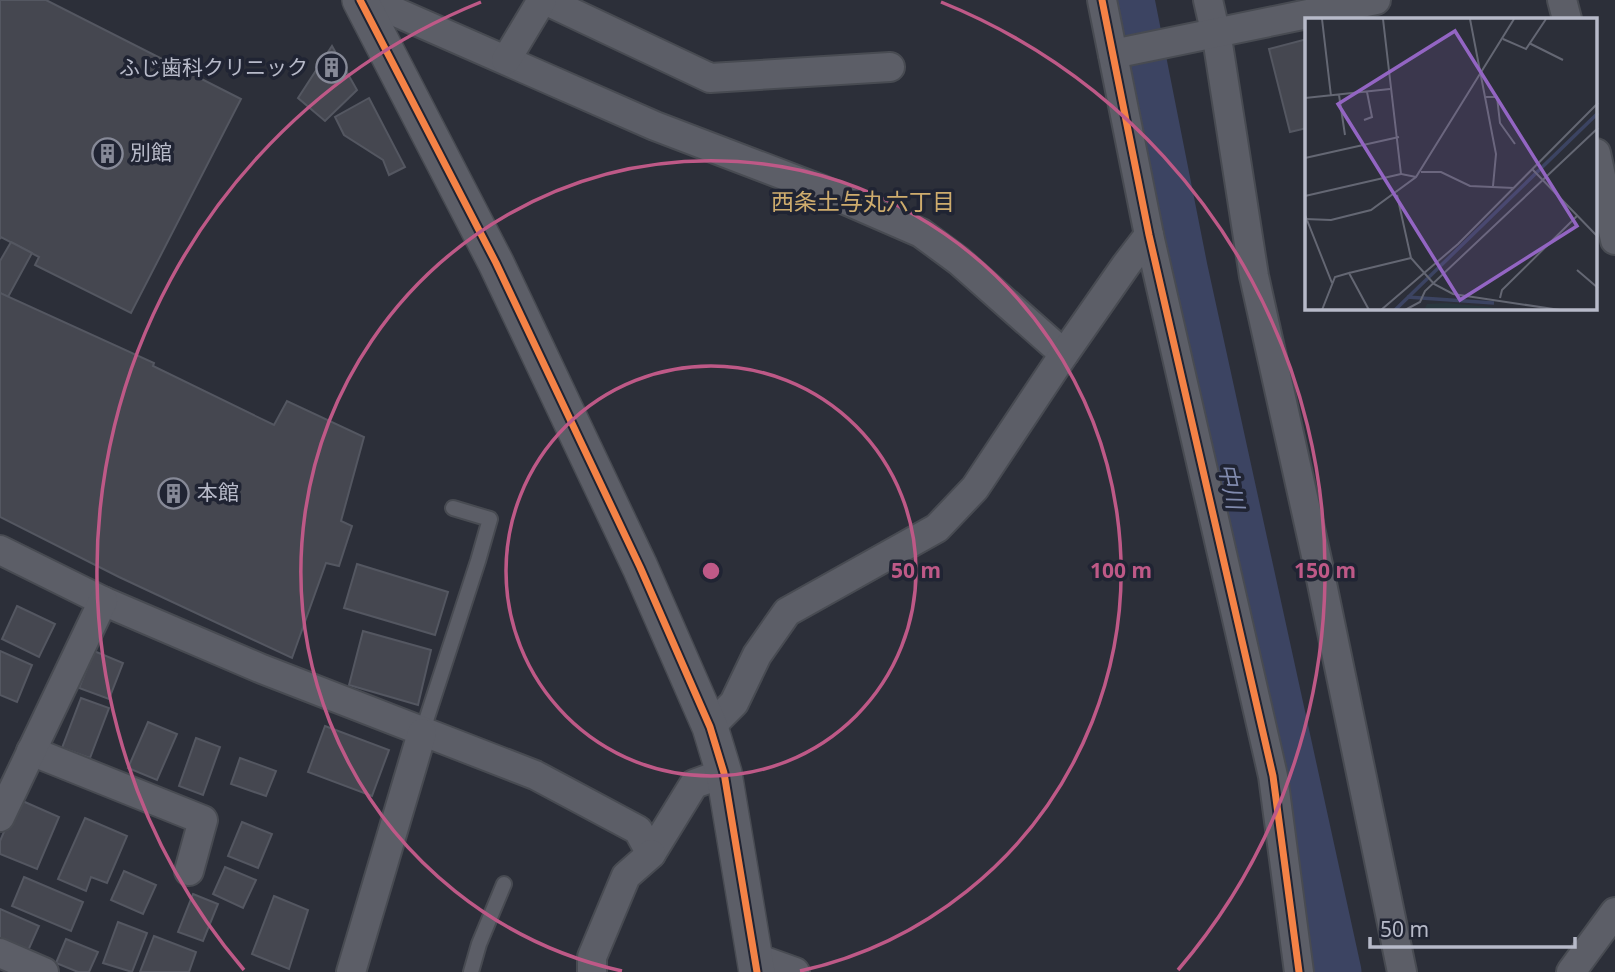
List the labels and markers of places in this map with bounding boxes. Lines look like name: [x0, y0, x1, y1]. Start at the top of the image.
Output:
building icon: ふじ歯科クリニック: [314, 51, 348, 85]
place label: ふじ歯科クリニック: [119, 53, 308, 81]
building icon: 別館: [90, 136, 124, 170]
place label: 別館: [130, 138, 172, 166]
building icon: 本館: [157, 476, 191, 510]
place label: 本館: [197, 478, 239, 506]
centre of rings: [699, 559, 723, 583]

